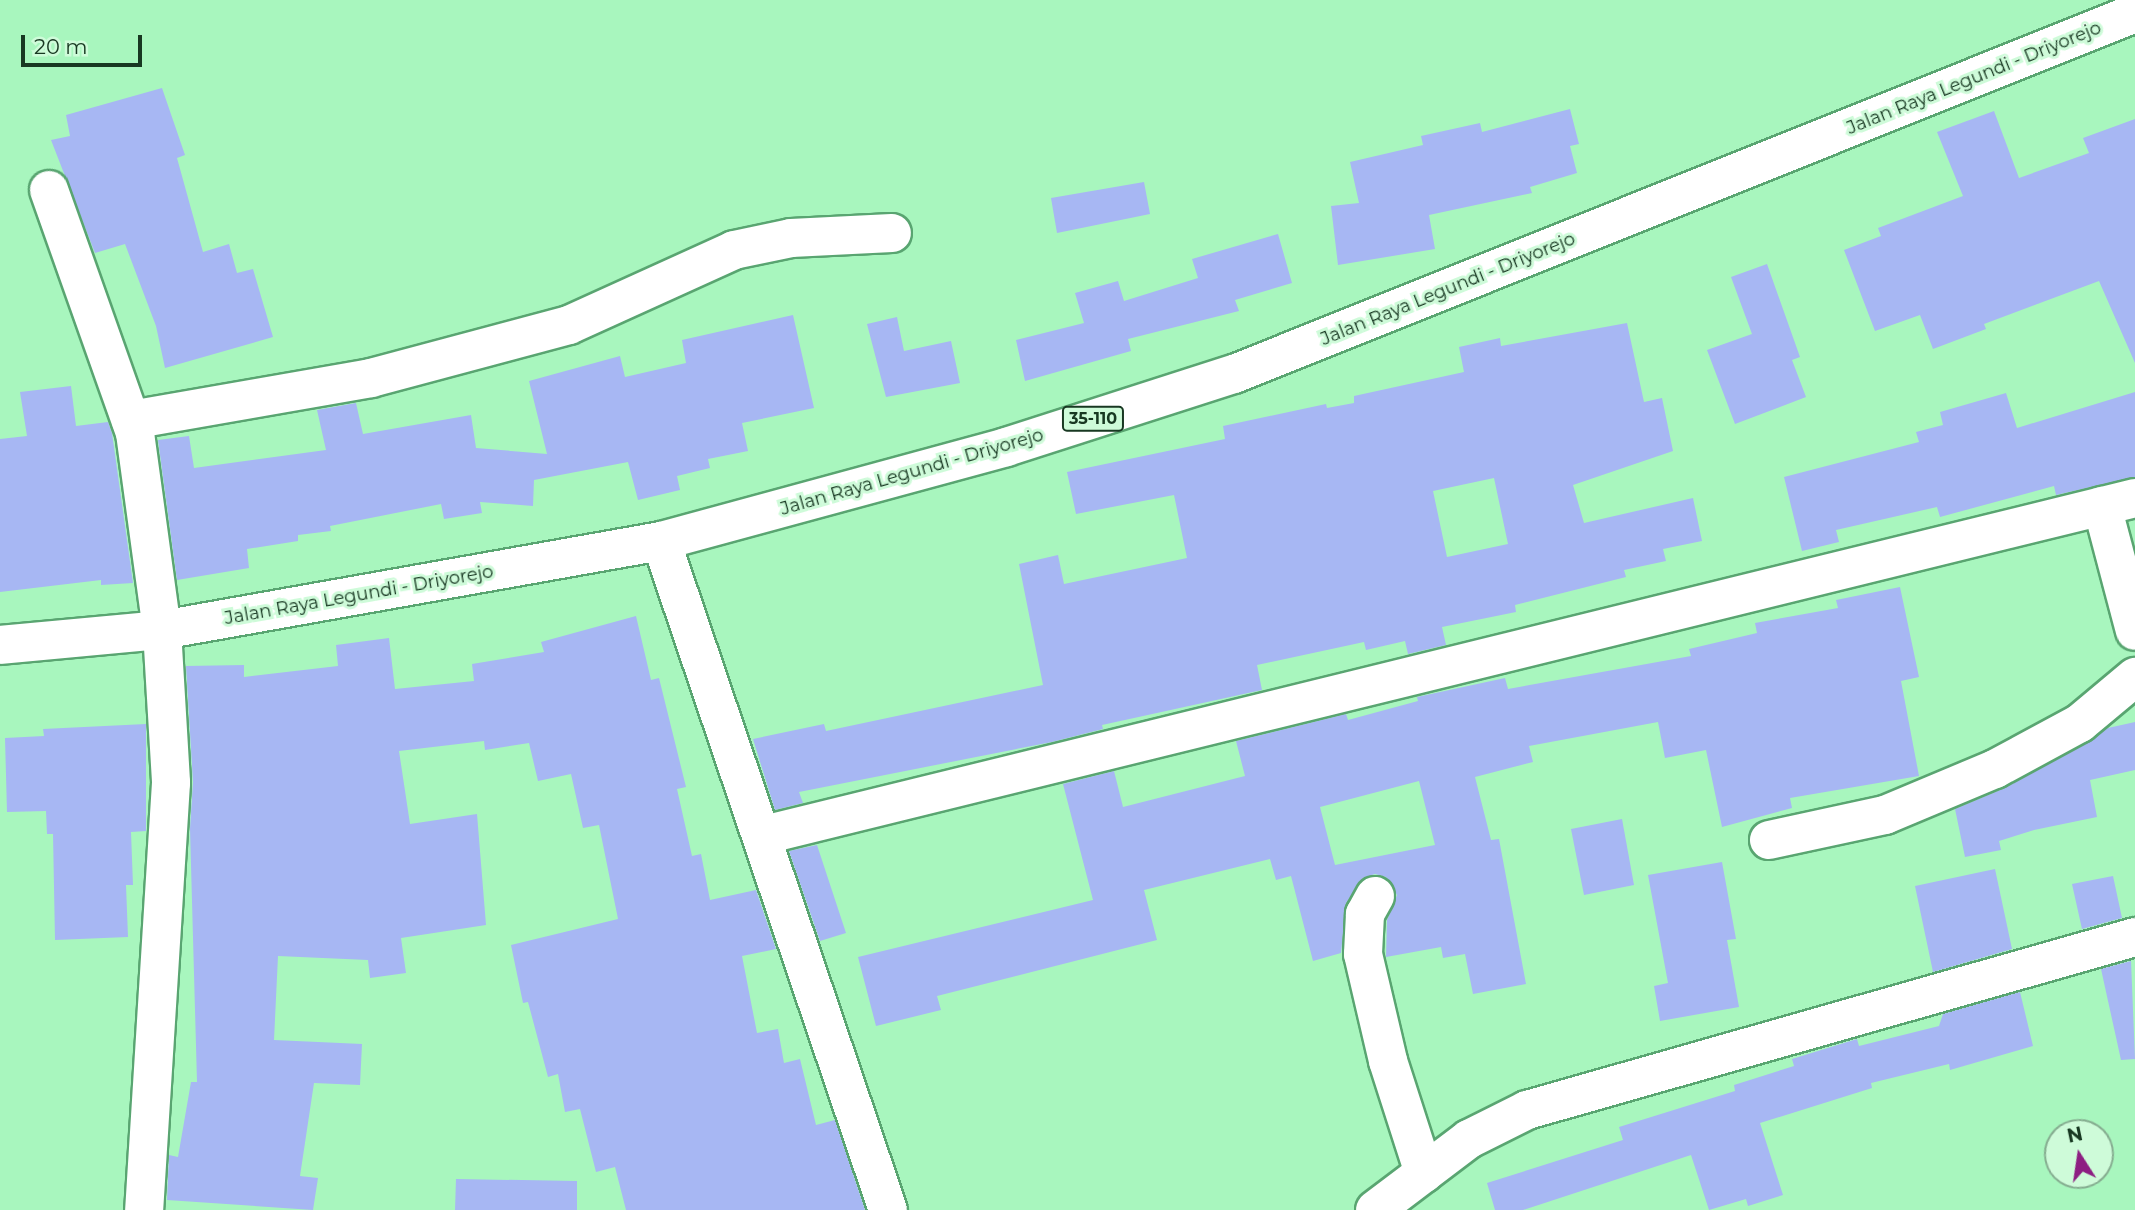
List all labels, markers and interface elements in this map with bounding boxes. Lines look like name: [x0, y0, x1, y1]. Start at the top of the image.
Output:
street label: Jalan Raya Legundi - Driyorejo: [1844, 17, 2104, 139]
scale bar: [24, 21, 145, 65]
text: 20 m: [34, 34, 88, 59]
street label: Jalan Raya Legundi - Driyorejo: [1318, 228, 1578, 350]
road number: 35-110: [1062, 406, 1124, 432]
street label: Jalan Raya Legundi - Driyorejo: [778, 424, 1046, 520]
street label: Jalan Raya Legundi - Driyorejo: [223, 561, 495, 629]
north arrow: [2044, 1119, 2114, 1189]
text: N: [2065, 1122, 2085, 1148]

